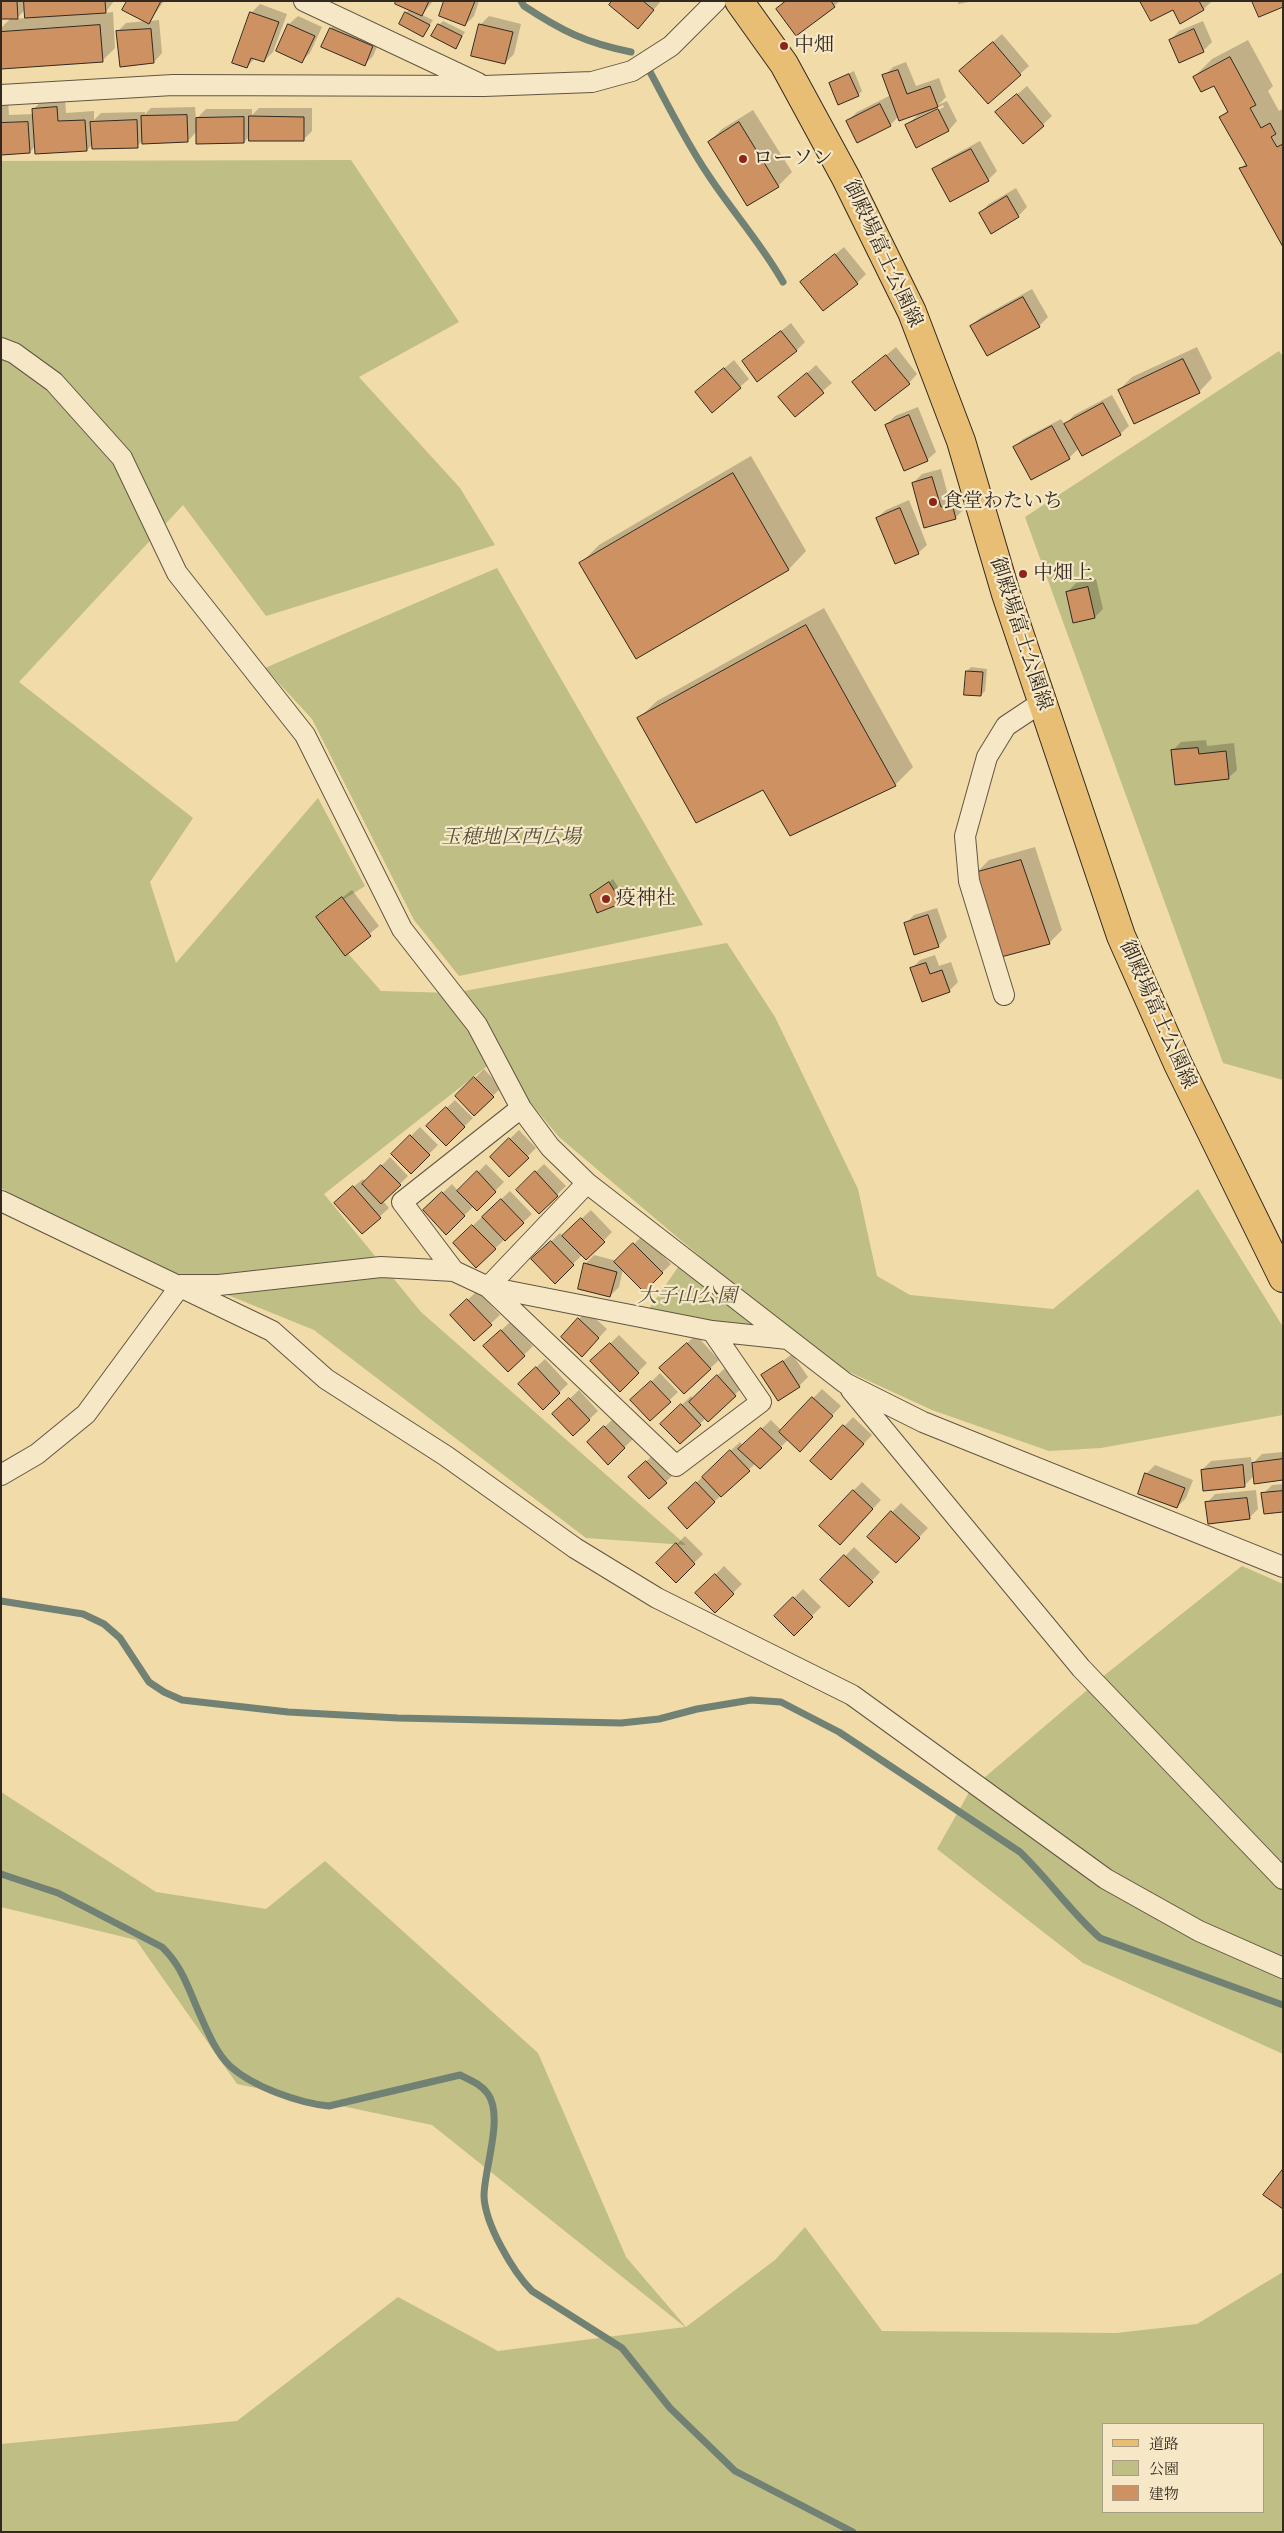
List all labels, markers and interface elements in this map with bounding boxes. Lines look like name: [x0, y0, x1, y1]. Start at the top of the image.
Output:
place label: 中畑: [794, 34, 834, 58]
marker: 中畑: [778, 40, 790, 52]
place label: ローソン: [753, 147, 833, 171]
marker: ローソン: [737, 153, 749, 165]
street label: 御殿場富士公園線: [837, 176, 927, 332]
place label: 食堂わたいち: [943, 490, 1063, 514]
marker: 食堂わたいち: [927, 496, 939, 508]
street label: 御殿場富士公園線: [984, 554, 1056, 714]
place label: 中畑上: [1033, 562, 1093, 586]
marker: 中畑上: [1017, 568, 1029, 580]
park label: 玉穂地区西広場: [441, 826, 581, 850]
place label: 疫神社: [616, 887, 676, 911]
marker: 疫神社: [600, 893, 612, 905]
street label: 御殿場富士公園線: [1113, 937, 1201, 1093]
park label: 大子山公園: [637, 1285, 737, 1309]
legend: [1102, 2423, 1264, 2513]
text: 道路: [1149, 2435, 1179, 2454]
text: 公園: [1149, 2460, 1179, 2479]
text: 建物: [1149, 2485, 1179, 2504]

